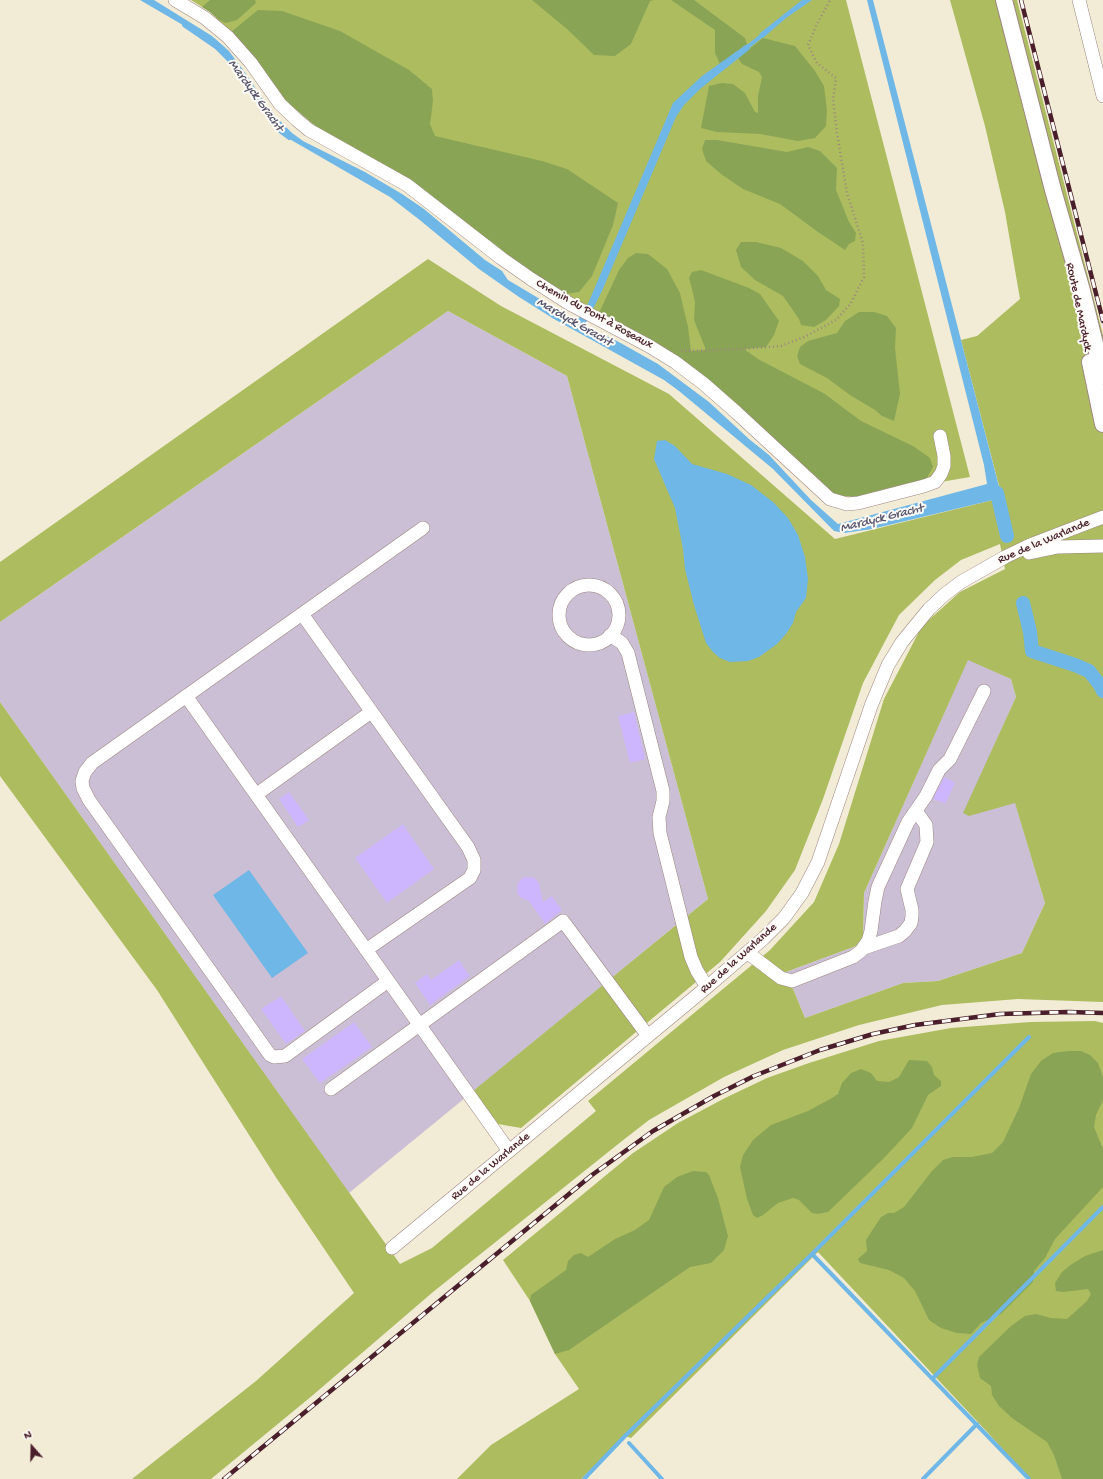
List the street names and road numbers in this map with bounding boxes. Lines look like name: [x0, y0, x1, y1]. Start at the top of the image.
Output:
street label: Route de Mardyck: [1062, 262, 1094, 352]
street label: Chemin du Pont à Roseaux: [533, 277, 655, 353]
street label: Rue de la Warlande: [996, 516, 1092, 568]
street label: Rue de la Warlande: [698, 921, 780, 997]
street label: Rue de la Warlande: [449, 1130, 533, 1204]

